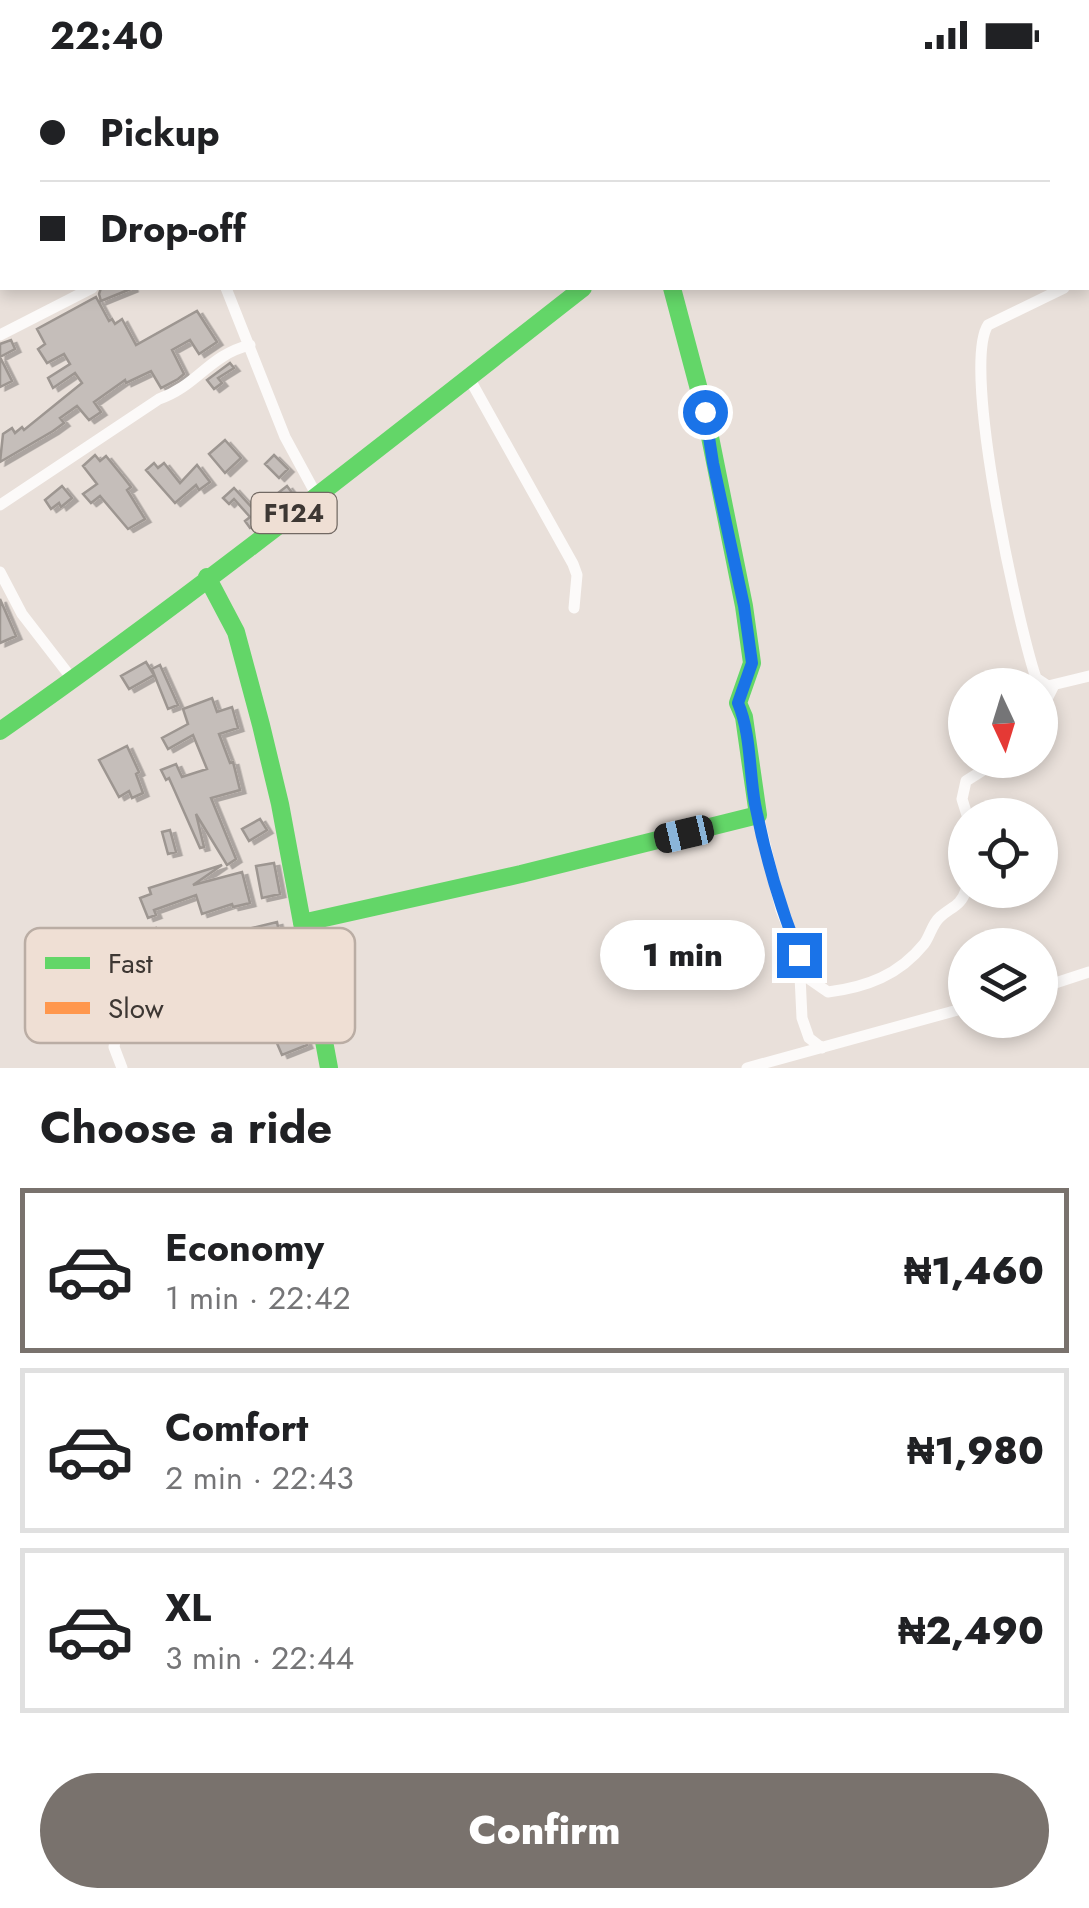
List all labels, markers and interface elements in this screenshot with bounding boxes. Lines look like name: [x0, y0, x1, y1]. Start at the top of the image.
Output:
text: 22:40: [50, 8, 164, 63]
text: Pickup: [100, 105, 220, 160]
text: Drop-off: [100, 201, 246, 256]
route start: [683, 390, 728, 435]
road number: F124: [252, 493, 336, 533]
north arrow: [948, 668, 1058, 778]
map controls: [948, 668, 1058, 1038]
button: locate: [948, 798, 1058, 908]
car: [651, 813, 717, 855]
callout: 1 min: [599, 920, 764, 990]
legend: [25, 928, 355, 1043]
button: layers: [948, 928, 1058, 1038]
text: 1 min: [642, 932, 723, 978]
route end: [777, 933, 822, 978]
text: Fast: [108, 943, 153, 984]
text: Slow: [108, 988, 164, 1029]
text: Choose a ride: [40, 1095, 332, 1160]
text: Economy: [165, 1220, 324, 1275]
icon: car: [45, 1226, 135, 1316]
text: ₦1,460: [904, 1243, 1044, 1298]
text: 1 min · 22:42: [165, 1275, 351, 1321]
text: Comfort: [165, 1400, 308, 1455]
icon: car: [45, 1406, 135, 1496]
text: ₦1,980: [907, 1423, 1044, 1478]
text: 2 min · 22:43: [165, 1455, 354, 1501]
text: XL: [165, 1580, 211, 1635]
icon: car: [45, 1586, 135, 1676]
text: ₦2,490: [898, 1603, 1044, 1658]
text: 3 min · 22:44: [165, 1635, 354, 1681]
button: Confirm: [40, 1773, 1049, 1888]

